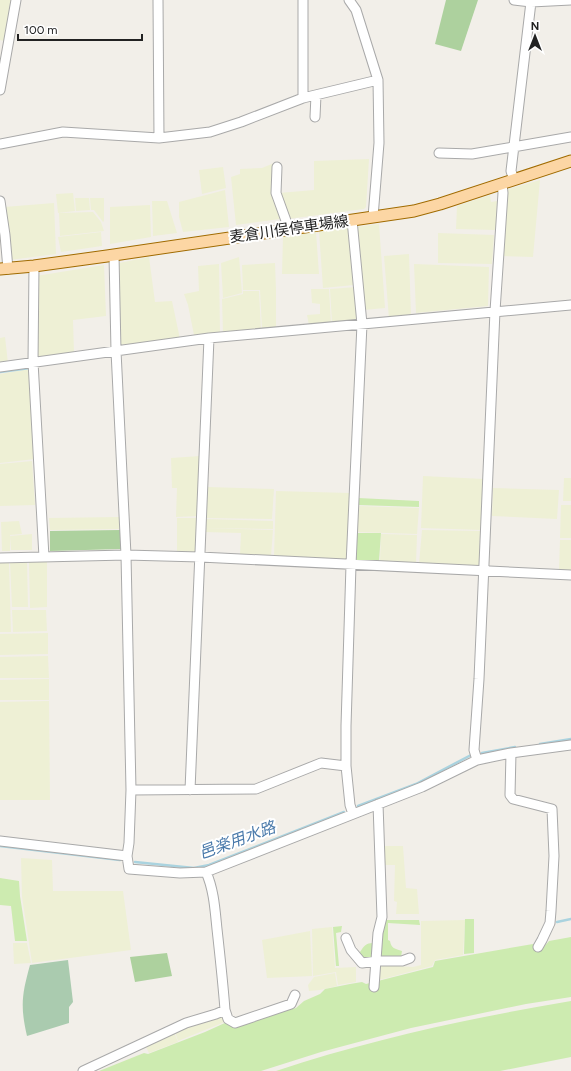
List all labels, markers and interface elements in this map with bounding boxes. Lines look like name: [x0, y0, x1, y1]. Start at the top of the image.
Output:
scale bar: [18, 16, 142, 42]
north arrow: [515, 16, 555, 56]
text: N: [531, 20, 539, 33]
text: 100 m: [24, 23, 58, 37]
street label: 麦倉川俣停車場線: [228, 212, 350, 246]
water label: 邑楽用水路: [196, 817, 280, 863]

